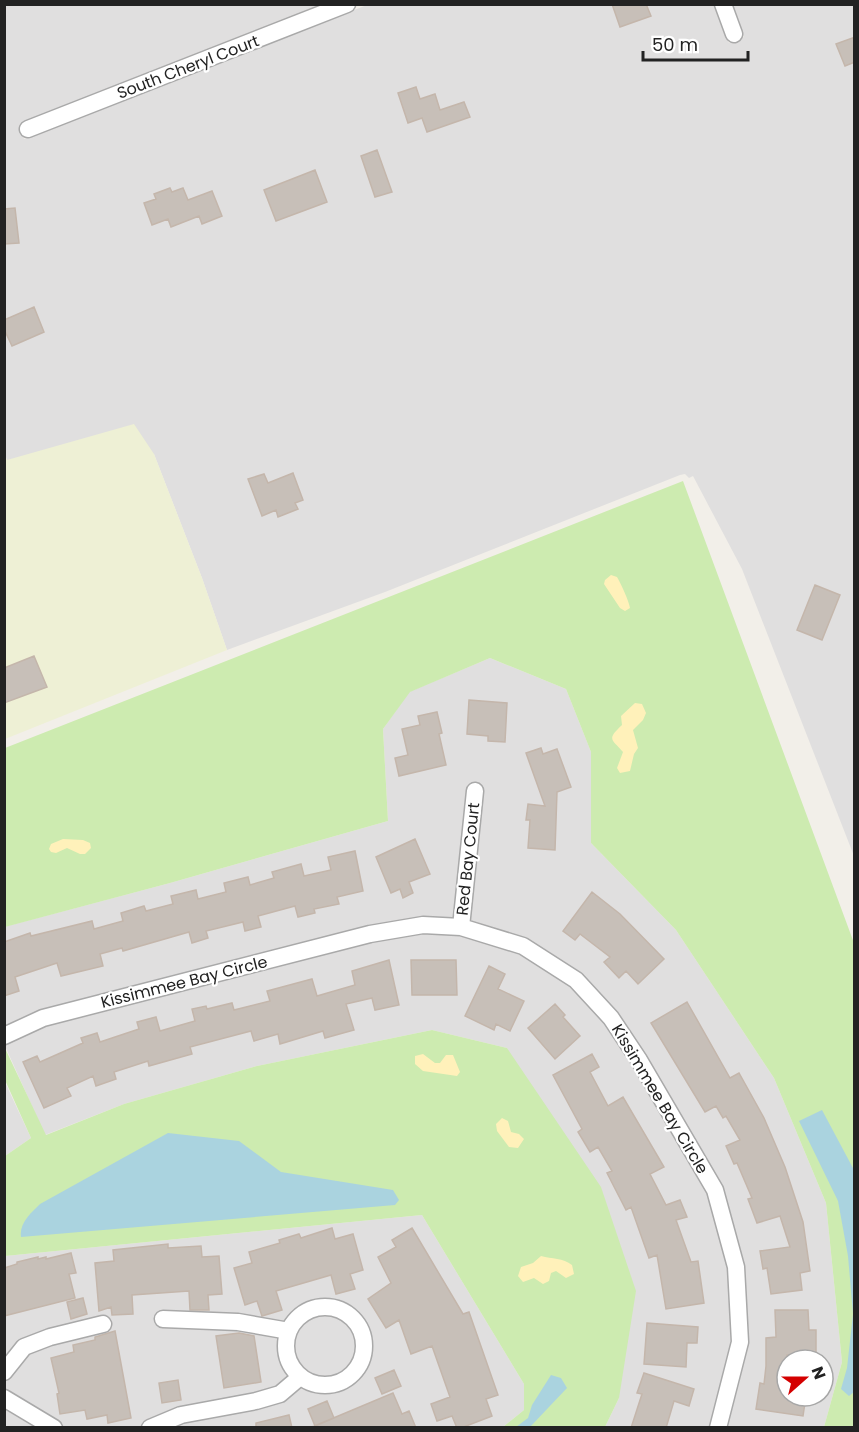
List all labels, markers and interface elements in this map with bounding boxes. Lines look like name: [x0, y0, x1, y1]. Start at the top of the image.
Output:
scale bar: [643, 24, 748, 62]
street label: South Cheryl Court: [114, 29, 263, 105]
text: 50 m: [652, 32, 698, 57]
street label: Red Bay Court: [451, 801, 485, 917]
street label: Kissimmee Bay Circle: [98, 950, 270, 1014]
street label: Kissimmee Bay Circle: [606, 1020, 714, 1178]
north arrow: [775, 1348, 835, 1408]
text: N: [806, 1363, 831, 1383]

